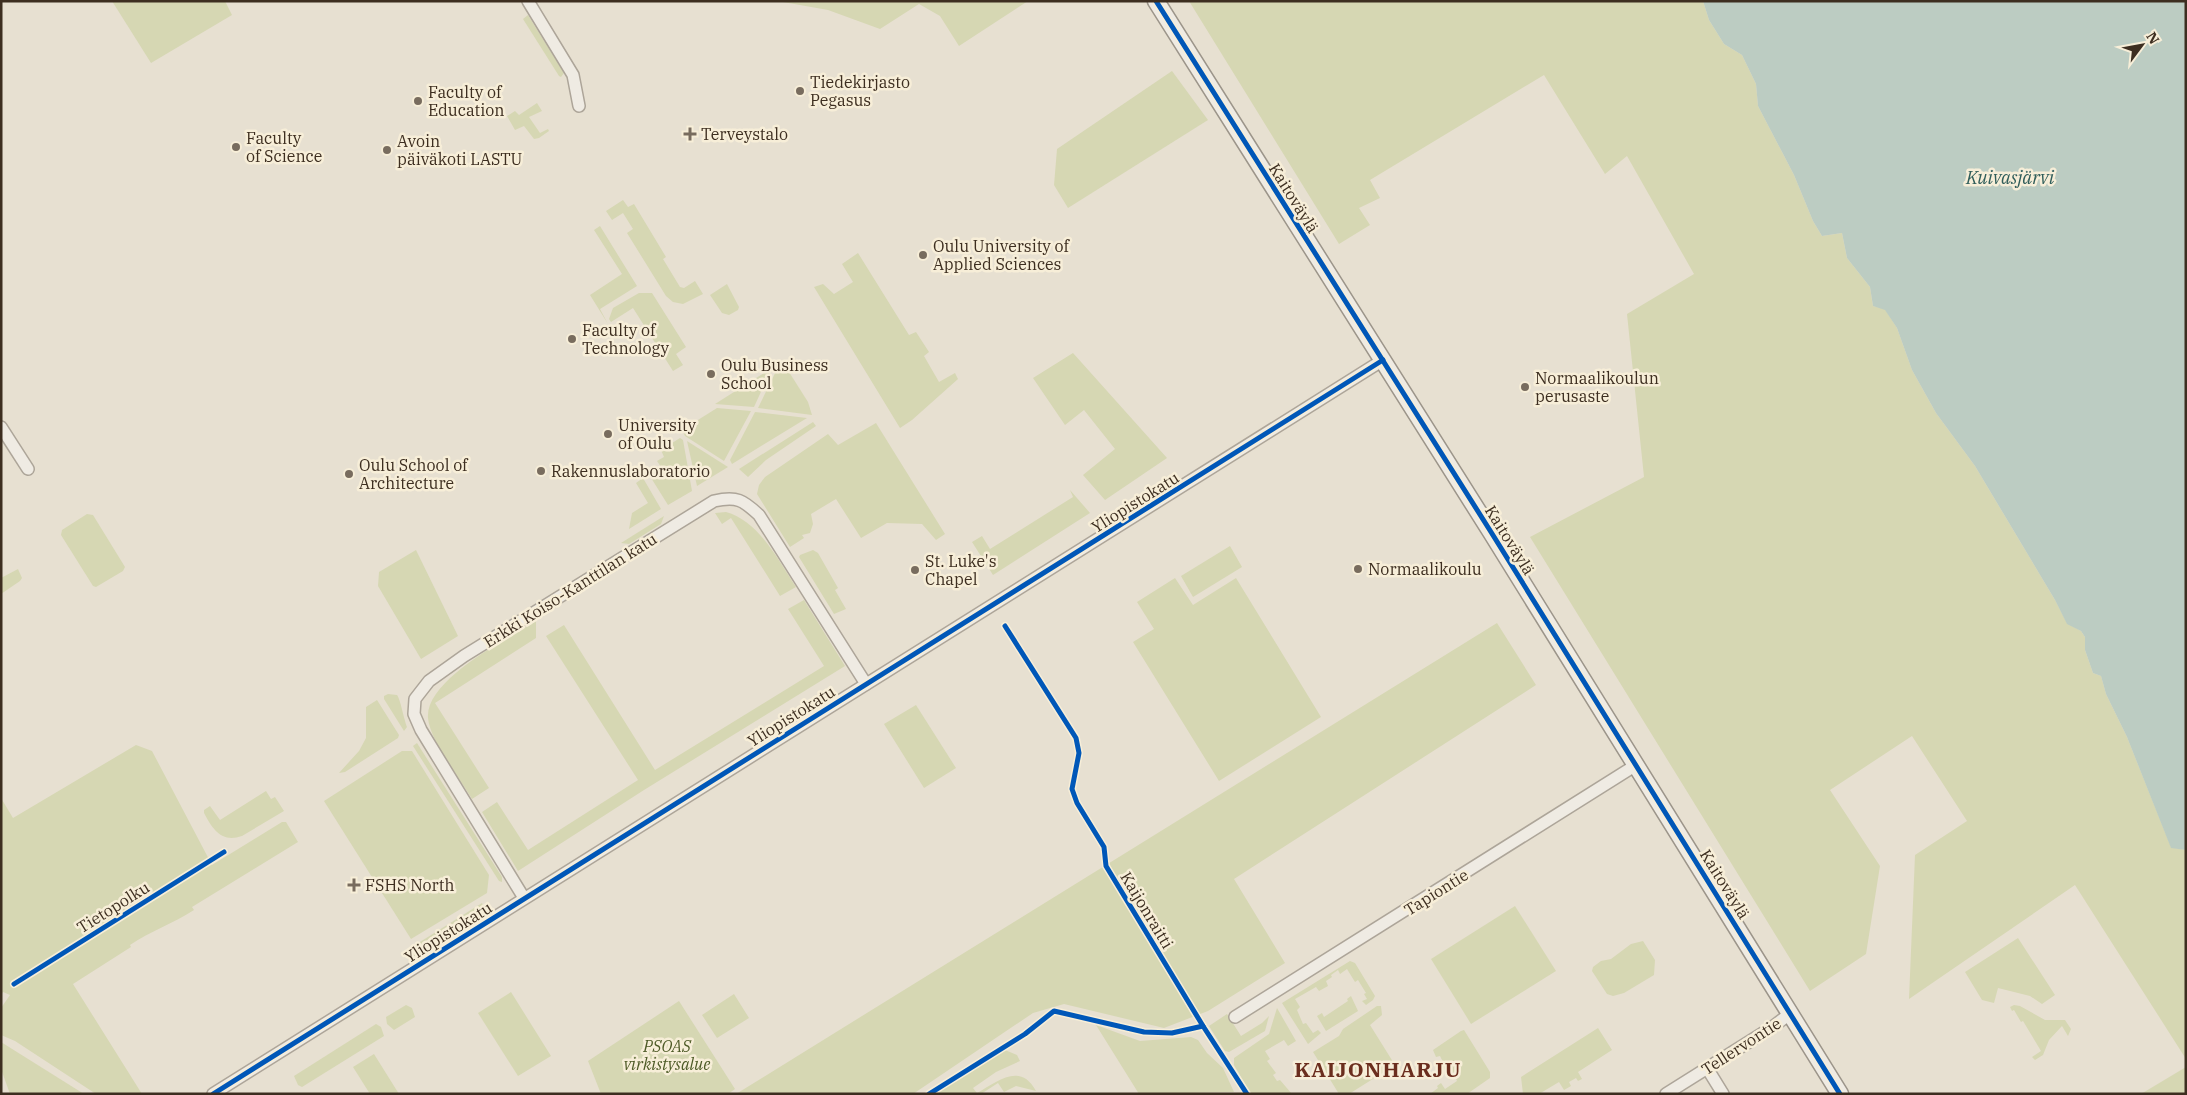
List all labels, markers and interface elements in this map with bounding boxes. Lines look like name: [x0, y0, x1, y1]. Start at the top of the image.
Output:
north arrow: [2117, 20, 2167, 70]
text: N: [2142, 29, 2164, 48]
place label: Tiedekirjasto Pegasus: [810, 72, 910, 110]
place label: Faculty of Education: [428, 82, 504, 120]
marker: Tiedekirjasto Pegasus: [794, 85, 806, 97]
marker: Faculty of Education: [412, 95, 424, 107]
place label: Terveystalo: [701, 124, 788, 144]
marker: Terveystalo: [683, 127, 697, 141]
place label: Faculty of Science: [246, 128, 322, 166]
place label: Avoin päiväkoti LASTU: [397, 131, 523, 169]
marker: Faculty of Science: [230, 141, 242, 153]
marker: Avoin päiväkoti LASTU: [381, 144, 393, 156]
street label: Kaitoväylä: [1265, 159, 1323, 237]
water label: Kuivasjärvi: [1965, 166, 2055, 189]
place label: Oulu University of Applied Sciences: [933, 236, 1071, 274]
marker: Oulu University of Applied Sciences: [917, 249, 929, 261]
place label: Faculty of Technology: [582, 320, 669, 358]
marker: Faculty of Technology: [566, 333, 578, 345]
place label: Oulu Business School: [721, 355, 828, 393]
marker: Oulu Business School: [705, 368, 717, 380]
place label: Normaalikoulun perusaste: [1535, 368, 1659, 406]
marker: Normaalikoulun perusaste: [1519, 381, 1531, 393]
place label: University of Oulu: [618, 415, 697, 453]
marker: University of Oulu: [602, 428, 614, 440]
place label: Oulu School of Architecture: [359, 455, 469, 493]
place label: Rakennuslaboratorio: [551, 461, 710, 481]
marker: Rakennuslaboratorio: [535, 465, 547, 477]
street label: Yliopistokatu: [1087, 467, 1183, 537]
marker: Oulu School of Architecture: [343, 468, 355, 480]
street label: Kaitoväylä: [1481, 501, 1539, 579]
street label: Erkki Koiso-Kanttilan katu: [480, 528, 660, 652]
place label: St. Luke's Chapel: [925, 551, 997, 589]
place label: Normaalikoulu: [1368, 559, 1482, 579]
marker: Normaalikoulu: [1352, 563, 1364, 575]
marker: St. Luke's Chapel: [909, 564, 921, 576]
street label: Yliopistokatu: [743, 681, 839, 751]
street label: Kaitoväylä: [1696, 845, 1754, 923]
street label: Tapiontie: [1400, 864, 1472, 920]
street label: Kaijonraitti: [1116, 868, 1178, 952]
place label: FSHS North: [365, 875, 454, 895]
street label: Tietopolku: [73, 877, 153, 937]
marker: FSHS North: [347, 878, 361, 892]
street label: Yliopistokatu: [400, 897, 496, 967]
street label: Tellervontie: [1697, 1013, 1785, 1079]
park label: PSOAS virkistysalue: [624, 1036, 710, 1074]
district label: KAIJONHARJU: [1294, 1055, 1462, 1083]

